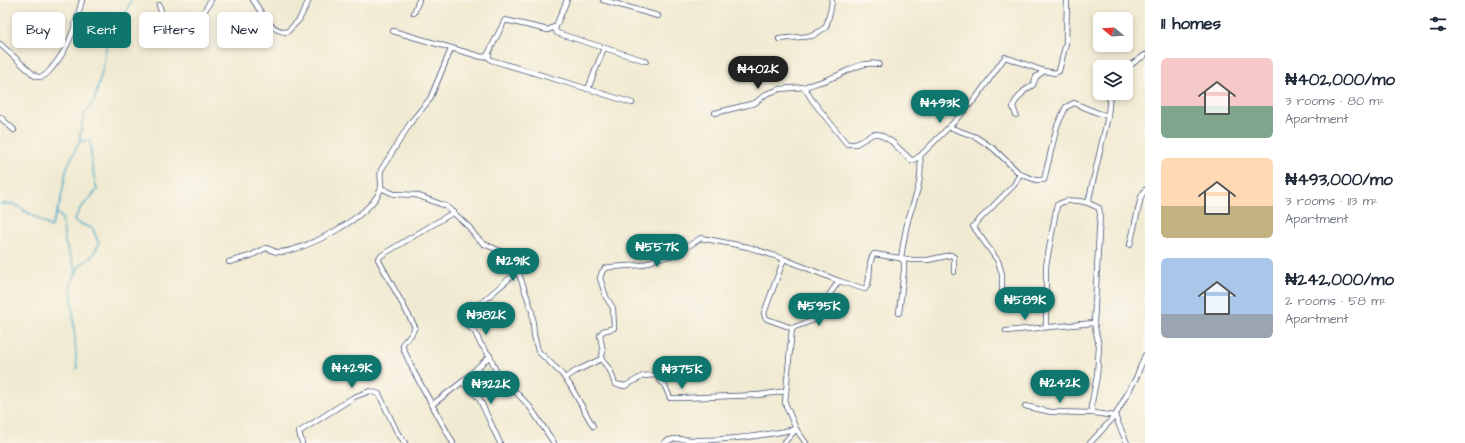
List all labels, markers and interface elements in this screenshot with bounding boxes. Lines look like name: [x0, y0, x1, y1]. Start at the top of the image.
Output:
chip: Buy: [12, 12, 65, 48]
chip: Rent: [73, 12, 131, 48]
chip: Filters: [139, 12, 209, 48]
chip: New: [217, 12, 273, 48]
north arrow: [1093, 12, 1133, 52]
map controls: [1093, 12, 1133, 100]
text: 11 homes: [1161, 12, 1221, 36]
icon: filters: [1427, 13, 1449, 35]
pin: ₦402K: [730, 56, 786, 90]
text: ₦402K: [737, 60, 779, 78]
button: layers: [1093, 60, 1133, 100]
text: ₦402,000/mo: [1285, 68, 1395, 92]
icon: home: [1193, 74, 1241, 122]
pin: ₦493K: [912, 90, 968, 124]
text: 3 rooms · 80 m²: [1285, 92, 1384, 110]
text: ₦493K: [920, 94, 960, 112]
text: Apartment: [1285, 110, 1349, 128]
text: ₦493,000/mo: [1285, 168, 1393, 192]
icon: home: [1193, 174, 1241, 222]
text: 3 rooms · 113 m²: [1285, 192, 1378, 210]
text: Apartment: [1285, 210, 1349, 228]
pin: ₦557K: [629, 234, 685, 268]
text: ₦557K: [635, 238, 679, 256]
pin: ₦291K: [485, 248, 541, 282]
text: ₦291K: [496, 252, 530, 270]
text: ₦242,000/mo: [1285, 268, 1394, 292]
icon: home: [1193, 274, 1241, 322]
pin: ₦589K: [997, 287, 1053, 321]
text: ₦589K: [1004, 291, 1046, 309]
text: 2 rooms · 58 m²: [1285, 292, 1386, 310]
pin: ₦595K: [791, 293, 847, 327]
text: ₦595K: [797, 297, 841, 315]
pin: ₦382K: [458, 302, 514, 336]
text: ₦382K: [466, 306, 506, 324]
text: Apartment: [1285, 310, 1349, 328]
pin: ₦429K: [324, 355, 380, 389]
pin: ₦375K: [654, 356, 710, 390]
text: ₦429K: [332, 359, 372, 377]
text: ₦375K: [661, 360, 703, 378]
pin: ₦242K: [1032, 370, 1088, 404]
pin: ₦322K: [463, 371, 519, 405]
text: ₦242K: [1040, 374, 1081, 392]
text: ₦322K: [472, 375, 510, 393]

